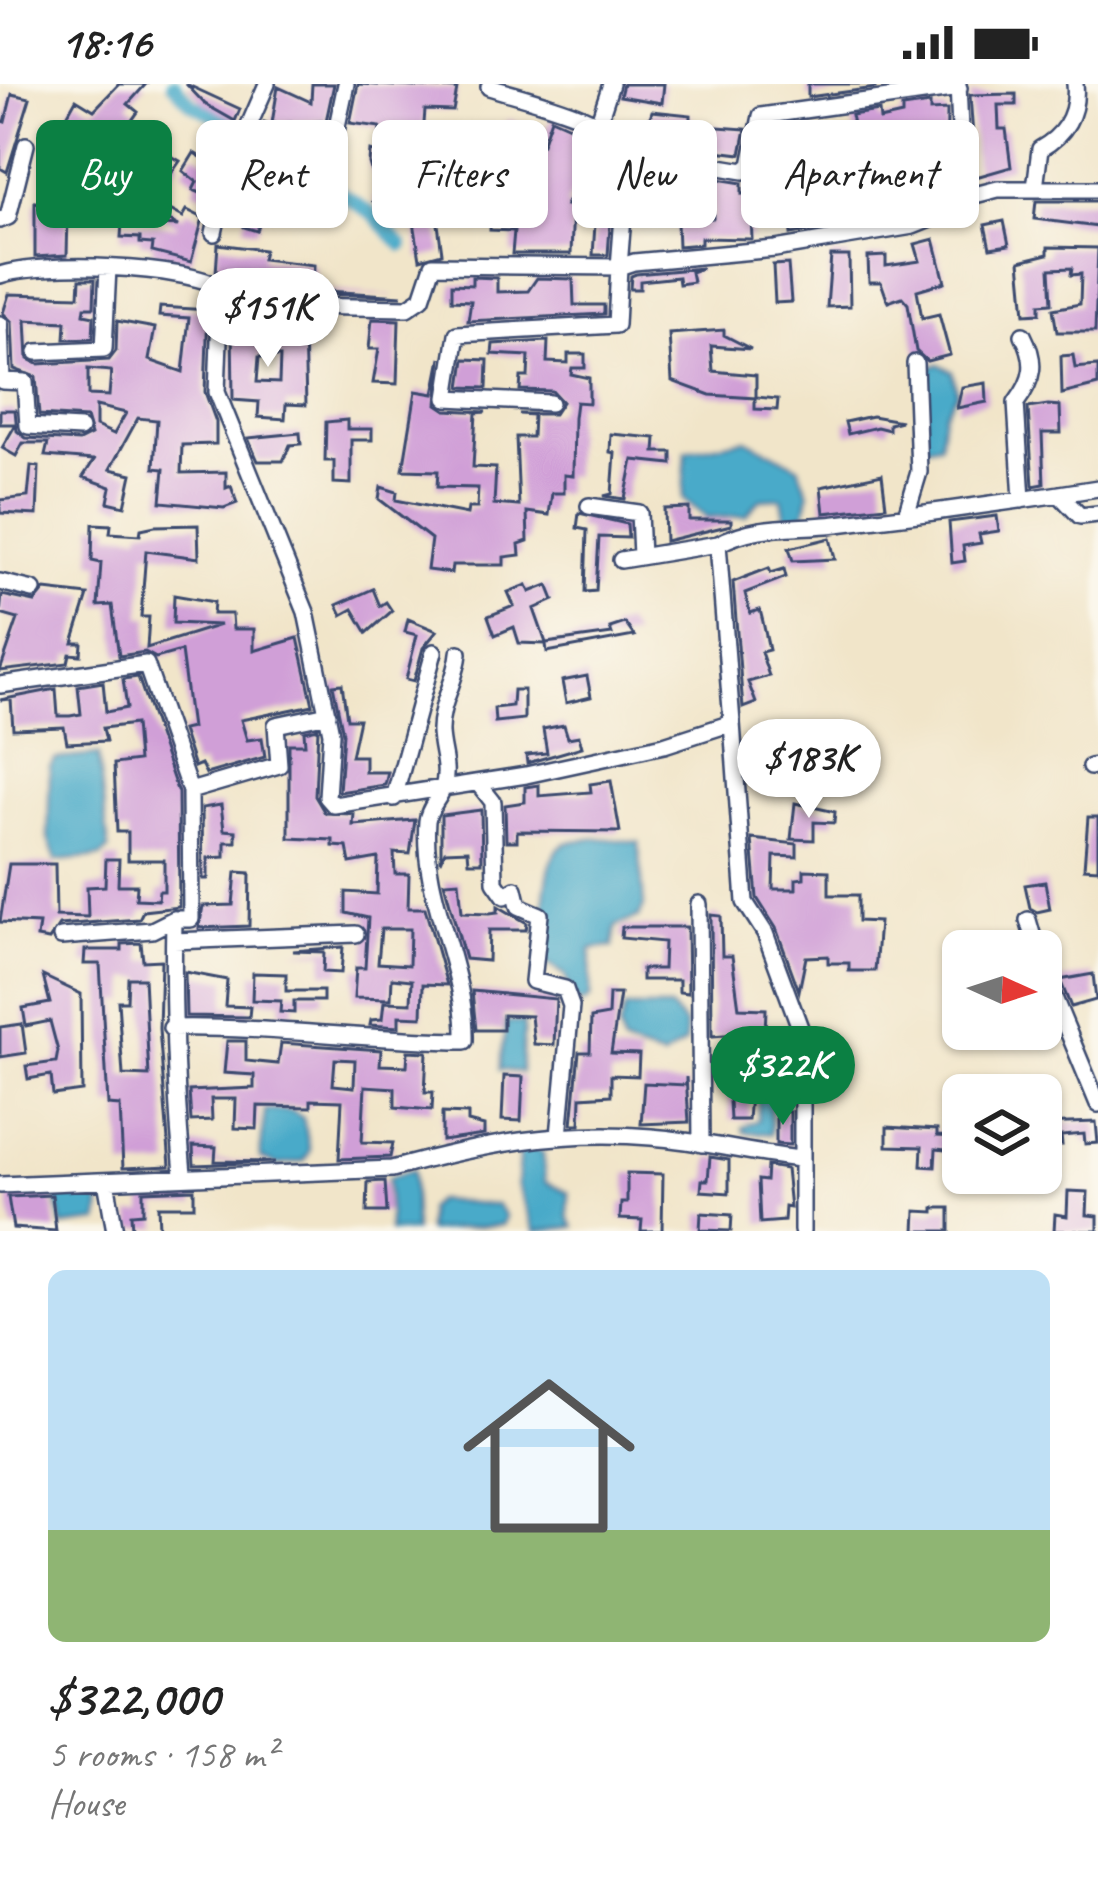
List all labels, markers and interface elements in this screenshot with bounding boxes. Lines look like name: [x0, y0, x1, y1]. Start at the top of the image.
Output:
text: 18:16: [60, 14, 151, 71]
chip: Buy: [36, 120, 172, 228]
chip: Rent: [196, 120, 348, 228]
chip: Filters: [372, 120, 548, 228]
chip: New: [572, 120, 717, 228]
chip: Apartment: [741, 120, 979, 228]
pin: $151K: [184, 268, 352, 370]
text: $151K: [223, 282, 313, 331]
pin: $183K: [725, 719, 893, 821]
text: $183K: [764, 733, 854, 782]
north arrow: [942, 930, 1062, 1050]
map controls: [942, 930, 1062, 1194]
pin: $322K: [699, 1026, 867, 1128]
text: $322K: [738, 1040, 828, 1089]
button: layers: [942, 1074, 1062, 1194]
icon: home: [441, 1348, 657, 1564]
text: $322,000: [48, 1666, 219, 1730]
text: 5 rooms · 158 m²: [48, 1730, 276, 1779]
text: House: [48, 1779, 124, 1828]

